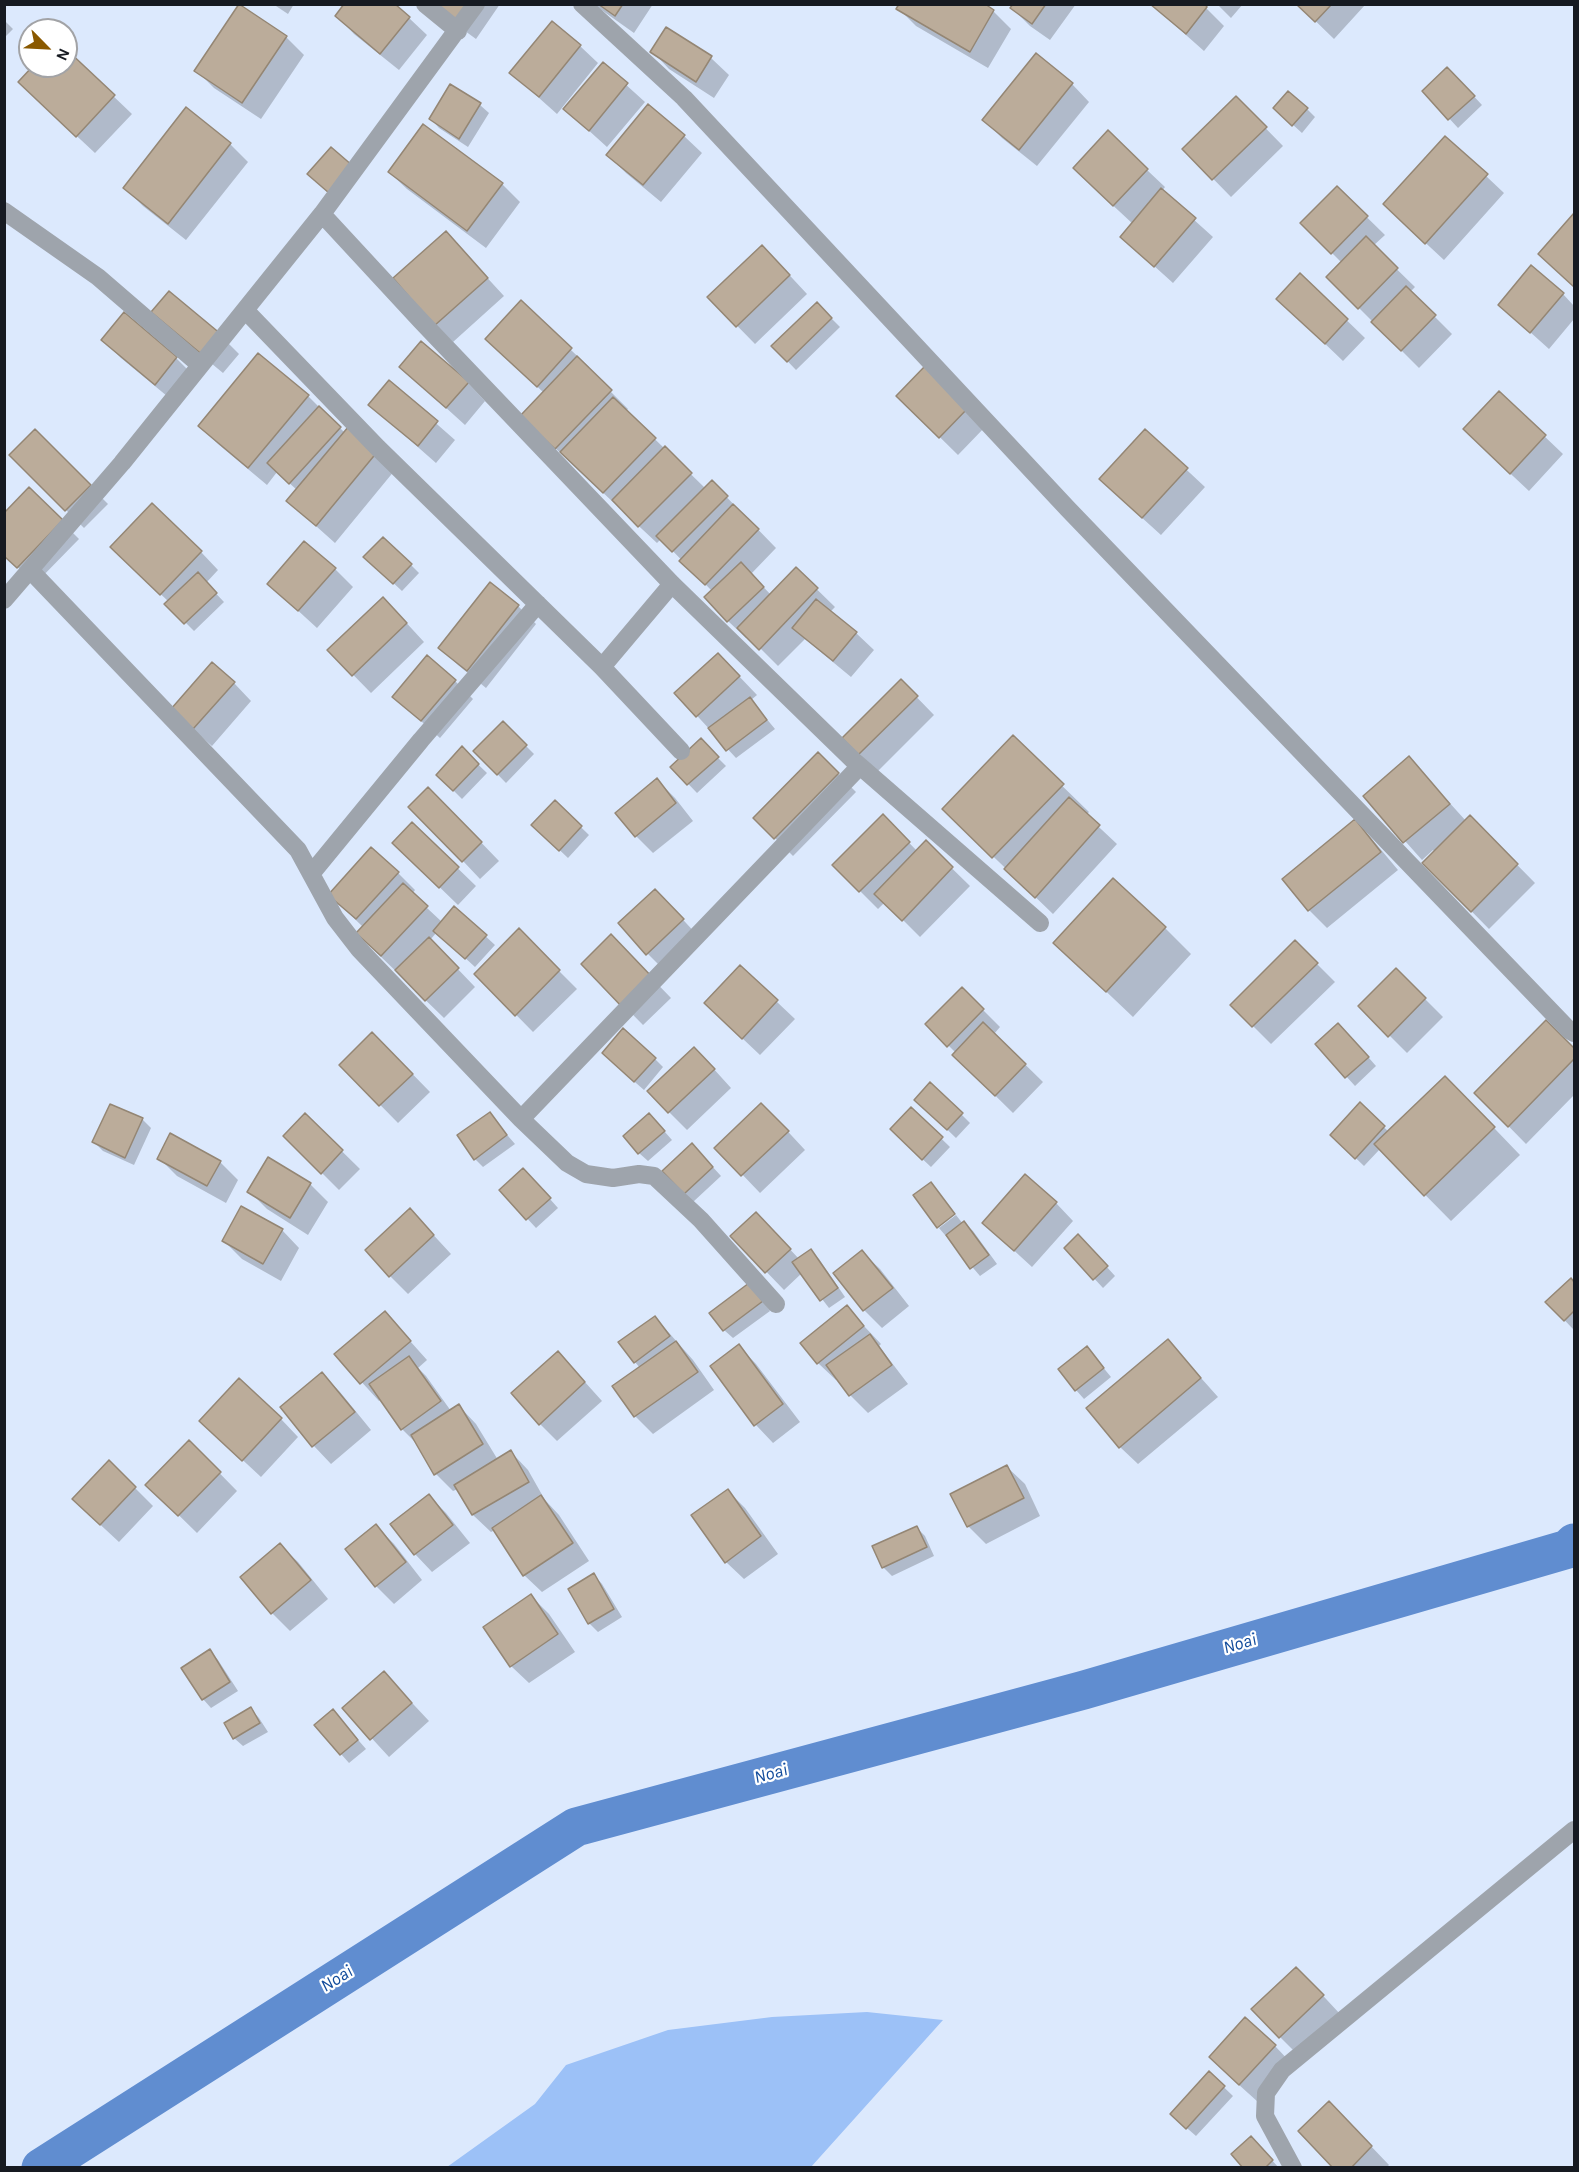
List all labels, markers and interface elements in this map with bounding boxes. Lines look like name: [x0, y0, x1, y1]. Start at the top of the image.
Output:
north arrow: [18, 18, 78, 78]
text: N: [52, 46, 74, 64]
water label: Noai: [1221, 1629, 1259, 1659]
water label: Noai: [752, 1759, 790, 1789]
water label: Noai: [317, 1961, 357, 1997]

